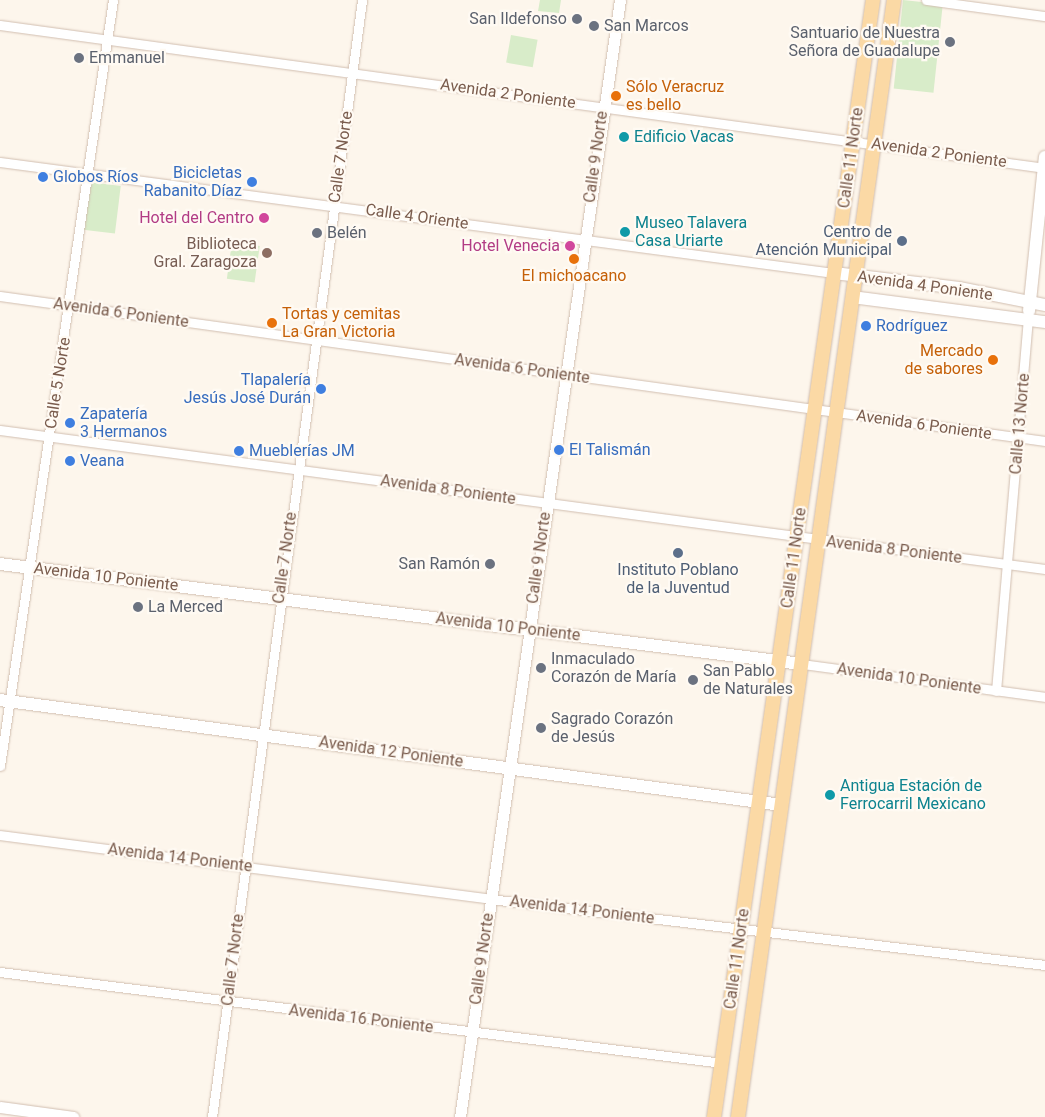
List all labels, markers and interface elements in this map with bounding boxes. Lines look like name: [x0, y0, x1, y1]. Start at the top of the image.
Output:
place label: San Ildefonso: [469, 9, 567, 29]
marker: San Ildefonso: [571, 13, 583, 25]
place label: San Marcos: [604, 16, 689, 36]
marker: San Marcos: [588, 20, 600, 32]
place label: Santuario de Nuestra Señora de Guadalupe: [788, 23, 940, 61]
marker: Santuario de Nuestra Señora de Guadalupe: [944, 36, 956, 48]
place label: Emmanuel: [89, 48, 165, 68]
marker: Emmanuel: [73, 52, 85, 64]
street label: Avenida 2 Poniente: [439, 75, 577, 113]
place label: Sólo Veracruz es bello: [626, 77, 724, 115]
marker: Sólo Veracruz es bello: [610, 90, 622, 102]
street label: Calle 11 Norte: [834, 106, 868, 210]
street label: Calle 7 Norte: [325, 110, 357, 204]
street label: Calle 9 Norte: [580, 110, 612, 204]
place label: Edificio Vacas: [634, 127, 734, 147]
marker: Edificio Vacas: [618, 131, 630, 143]
street label: Avenida 2 Poniente: [870, 134, 1008, 172]
place label: Bicicletas Rabanito Díaz: [144, 163, 242, 201]
place label: Globos Ríos: [53, 167, 138, 187]
marker: Globos Ríos: [37, 171, 49, 183]
marker: Bicicletas Rabanito Díaz: [246, 176, 258, 188]
street label: Calle 4 Oriente: [364, 200, 470, 234]
place label: Hotel del Centro: [139, 208, 254, 228]
marker: Hotel del Centro: [258, 212, 270, 224]
place label: Museo Talavera Casa Uriarte: [635, 213, 747, 251]
place label: Centro de Atención Municipal: [756, 222, 892, 260]
place label: Belén: [327, 223, 367, 243]
marker: Museo Talavera Casa Uriarte: [619, 226, 631, 238]
marker: Belén: [311, 227, 323, 239]
place label: Biblioteca Gral. Zaragoza: [153, 234, 257, 272]
marker: Centro de Atención Municipal: [896, 235, 908, 247]
place label: Hotel Venecia: [461, 236, 560, 256]
marker: Hotel Venecia: [564, 240, 576, 252]
marker: Biblioteca Gral. Zaragoza: [261, 247, 273, 259]
marker: El michoacano: [568, 253, 580, 265]
place label: El michoacano: [522, 266, 626, 286]
street label: Avenida 4 Poniente: [856, 267, 994, 305]
street label: Avenida 6 Poniente: [52, 294, 190, 332]
place label: Tortas y cemitas La Gran Victoria: [282, 304, 400, 342]
place label: Rodríguez: [876, 316, 948, 336]
marker: Tortas y cemitas La Gran Victoria: [266, 317, 278, 329]
marker: Rodríguez: [860, 320, 872, 332]
street label: Calle 5 Norte: [41, 336, 75, 430]
place label: Mercado de sabores: [904, 341, 983, 379]
street label: Avenida 6 Poniente: [453, 350, 591, 388]
marker: Mercado de sabores: [987, 354, 999, 366]
place label: Tlapalería Jesús José Durán: [184, 370, 311, 408]
street label: Calle 13 Norte: [1006, 373, 1034, 475]
marker: Tlapalería Jesús José Durán: [315, 383, 327, 395]
place label: Zapatería 3 Hermanos: [80, 404, 167, 442]
street label: Avenida 6 Poniente: [855, 406, 993, 444]
marker: Zapatería 3 Hermanos: [64, 417, 76, 429]
place label: El Talismán: [569, 440, 651, 460]
place label: Mueblerías JM: [249, 441, 355, 461]
marker: El Talismán: [553, 444, 565, 456]
marker: Mueblerías JM: [233, 445, 245, 457]
place label: Veana: [80, 451, 125, 471]
marker: Veana: [64, 455, 76, 467]
street label: Avenida 8 Poniente: [379, 471, 517, 509]
street label: Calle 11 Norte: [777, 506, 811, 610]
street label: Calle 7 Norte: [269, 511, 301, 605]
street label: Calle 9 Norte: [523, 511, 555, 605]
street label: Avenida 8 Poniente: [825, 532, 963, 568]
marker: Instituto Poblano de la Juventud: [672, 547, 684, 559]
place label: San Ramón: [398, 554, 480, 574]
marker: San Ramón: [484, 558, 496, 570]
street label: Avenida 10 Poniente: [33, 559, 179, 595]
place label: Instituto Poblano de la Juventud: [617, 560, 739, 598]
place label: La Merced: [148, 597, 223, 617]
marker: La Merced: [132, 601, 144, 613]
street label: Avenida 10 Poniente: [435, 609, 581, 645]
place label: Inmaculado Corazón de María: [551, 649, 676, 687]
street label: Avenida 10 Poniente: [836, 659, 982, 699]
place label: San Pablo de Naturales: [703, 661, 793, 699]
marker: Inmaculado Corazón de María: [535, 662, 547, 674]
marker: San Pablo de Naturales: [687, 674, 699, 686]
place label: Sagrado Corazón de Jesús: [551, 709, 673, 747]
marker: Sagrado Corazón de Jesús: [535, 722, 547, 734]
street label: Avenida 12 Poniente: [318, 732, 464, 772]
place label: Antigua Estación de Ferrocarril Mexicano: [840, 776, 986, 814]
marker: Antigua Estación de Ferrocarril Mexicano: [824, 789, 836, 801]
street label: Avenida 14 Poniente: [107, 840, 253, 876]
street label: Avenida 14 Poniente: [509, 892, 655, 928]
street label: Calle 11 Norte: [720, 907, 754, 1011]
street label: Calle 9 Norte: [466, 912, 498, 1006]
street label: Calle 7 Norte: [218, 913, 248, 1007]
street label: Avenida 16 Poniente: [288, 1001, 434, 1037]

